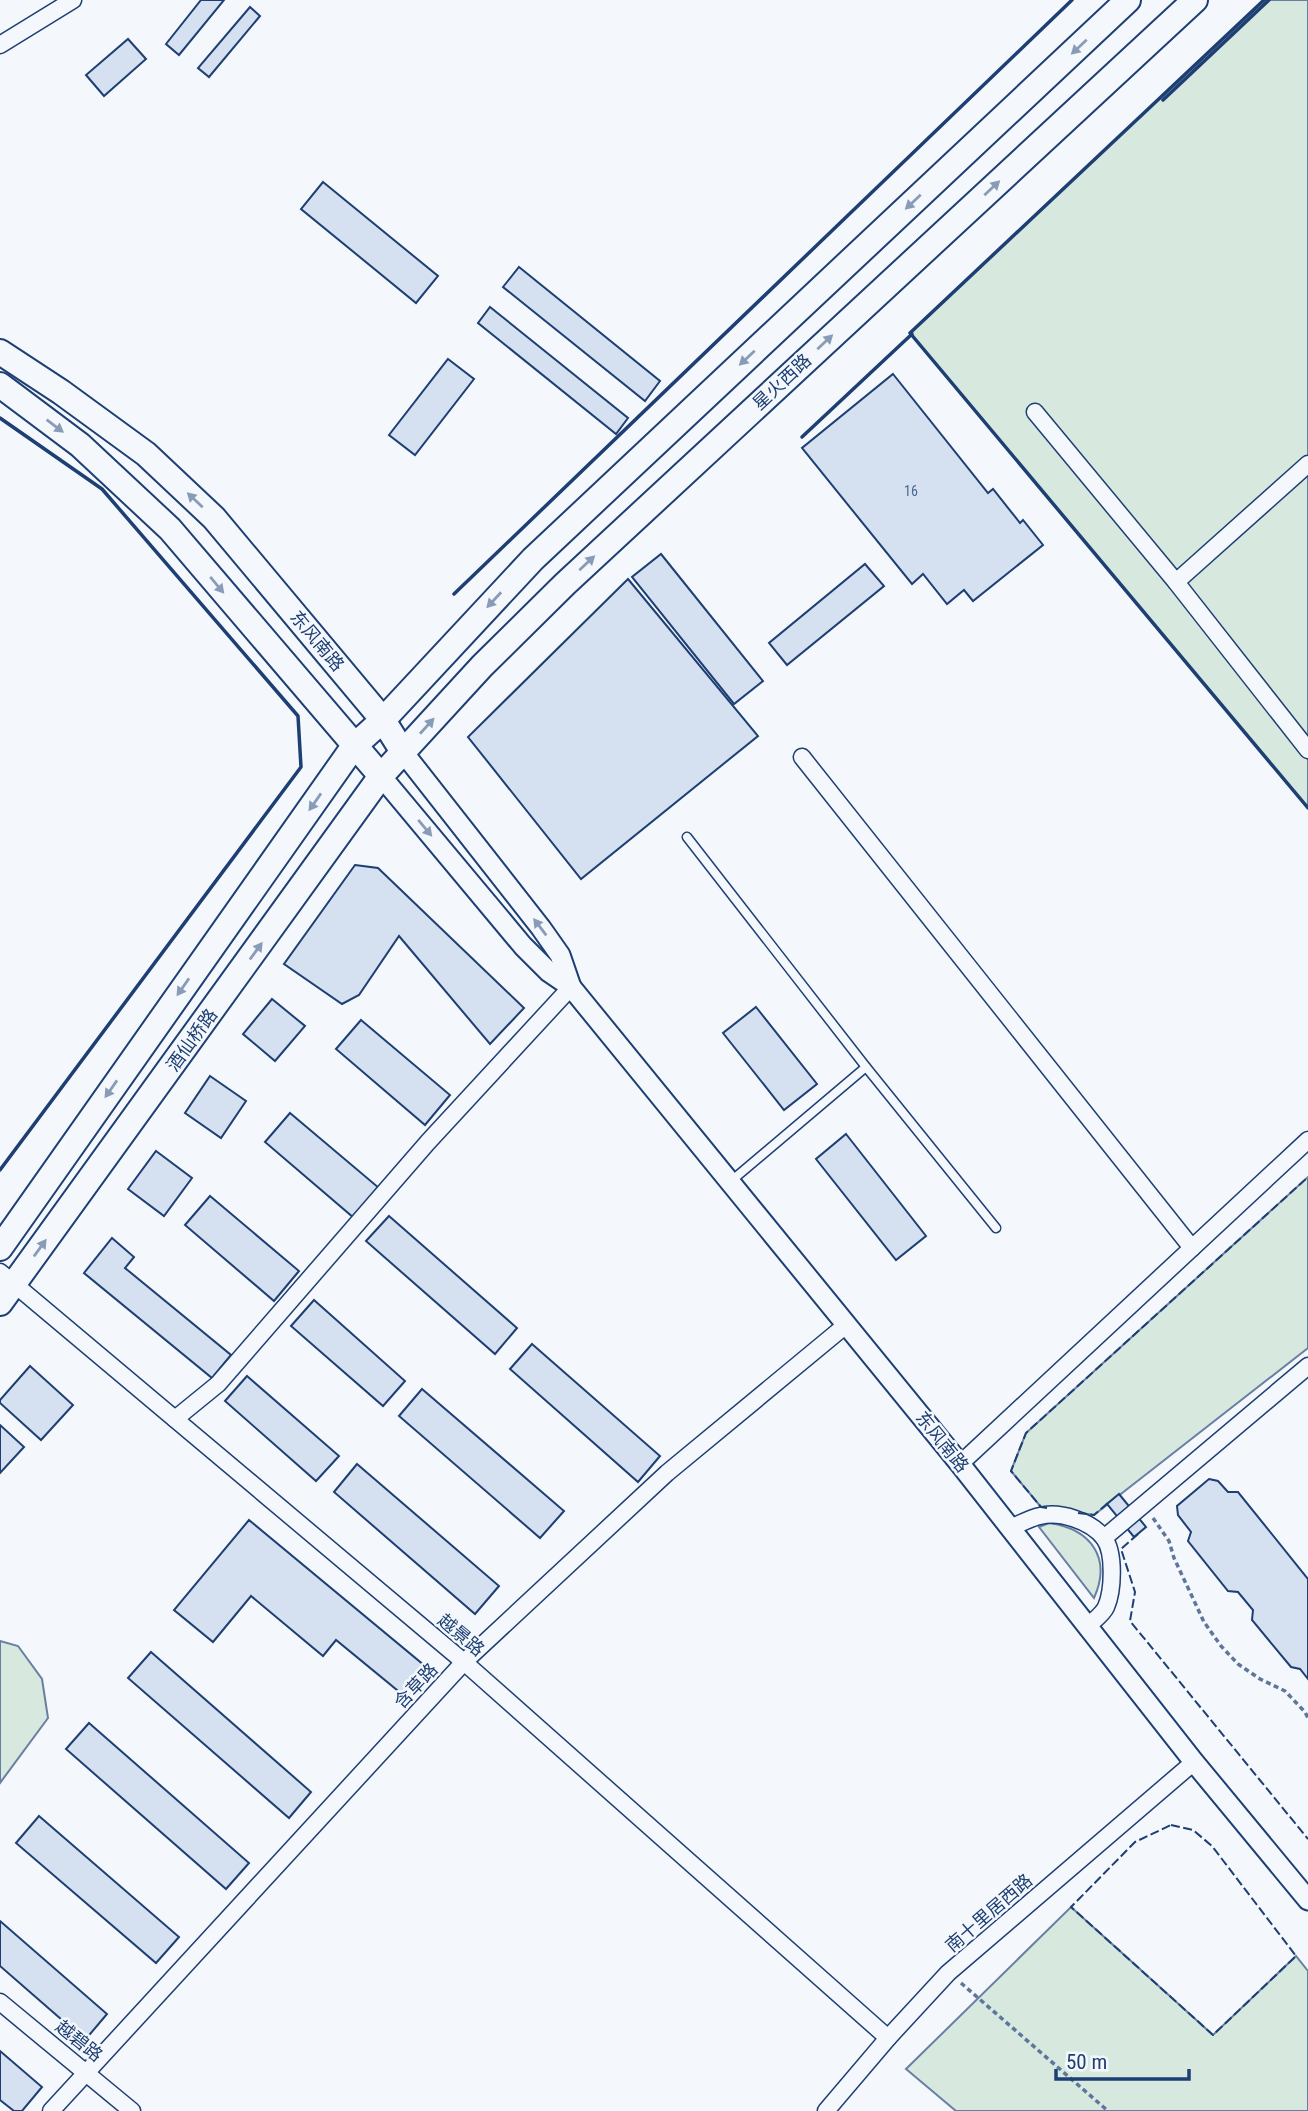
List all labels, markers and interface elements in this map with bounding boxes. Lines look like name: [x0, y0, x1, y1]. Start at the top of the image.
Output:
one-way arrow: [1071, 38, 1088, 54]
one-way arrow: [983, 180, 1000, 196]
one-way arrow: [905, 194, 922, 210]
one-way arrow: [816, 335, 833, 351]
street label: 星火西路: [748, 349, 815, 414]
one-way arrow: [739, 350, 756, 366]
one-way arrow: [46, 418, 64, 432]
house number: 16: [904, 483, 918, 499]
one-way arrow: [187, 493, 204, 509]
one-way arrow: [578, 556, 595, 572]
one-way arrow: [209, 576, 224, 593]
one-way arrow: [487, 591, 503, 608]
street label: 东风南路: [286, 606, 349, 675]
one-way arrow: [419, 718, 435, 735]
one-way arrow: [308, 793, 322, 811]
one-way arrow: [417, 820, 432, 837]
one-way arrow: [533, 918, 547, 937]
one-way arrow: [249, 942, 263, 960]
one-way arrow: [176, 978, 190, 996]
street label: 酒仙桥路: [162, 1004, 221, 1075]
one-way arrow: [104, 1080, 118, 1098]
one-way arrow: [33, 1239, 47, 1257]
street label: 东风南路: [912, 1407, 973, 1476]
street label: 越景路: [434, 1609, 489, 1660]
street label: 含草路: [390, 1659, 442, 1713]
street label: 南十里居西路: [941, 1869, 1036, 1956]
street label: 越碧路: [52, 2015, 107, 2066]
scale bar: [1056, 2038, 1189, 2082]
text: 50 m: [1066, 2050, 1107, 2074]

